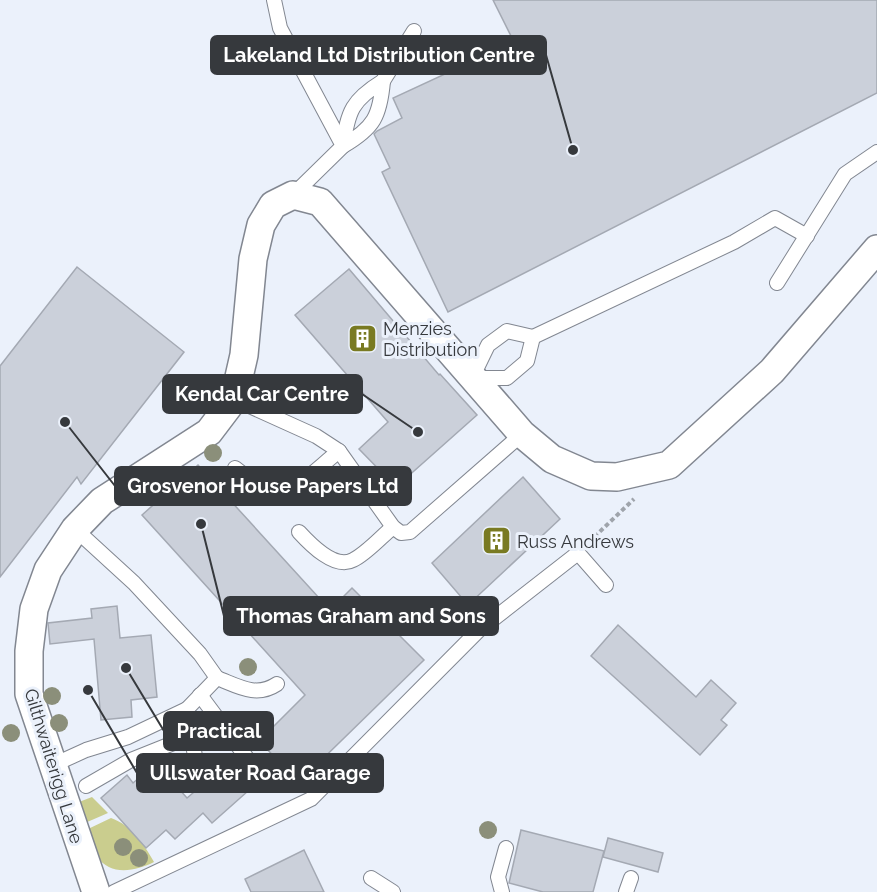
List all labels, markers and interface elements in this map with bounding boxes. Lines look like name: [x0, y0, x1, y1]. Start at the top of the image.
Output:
callout: Lakeland Ltd Distribution Centre: [211, 36, 546, 74]
text: Lakeland Ltd Distribution Centre: [223, 43, 535, 67]
place label: Menzies Distribution: [383, 318, 478, 360]
building icon: Menzies Distribution: [346, 322, 378, 354]
callout: Kendal Car Centre: [163, 375, 362, 413]
text: Kendal Car Centre: [175, 382, 349, 406]
callout: Grosvenor House Papers Ltd: [115, 467, 411, 505]
text: Grosvenor House Papers Ltd: [127, 474, 399, 498]
building icon: Russ Andrews: [480, 525, 512, 557]
place label: Russ Andrews: [517, 531, 634, 552]
callout: Thomas Graham and Sons: [224, 597, 498, 635]
text: Thomas Graham and Sons: [236, 604, 486, 628]
street label: Gilthwaiterigg Lane: [20, 686, 88, 846]
callout: Practical: [164, 712, 273, 750]
text: Practical: [177, 719, 262, 743]
callout: Ullswater Road Garage: [137, 754, 383, 792]
text: Ullswater Road Garage: [150, 761, 370, 785]

